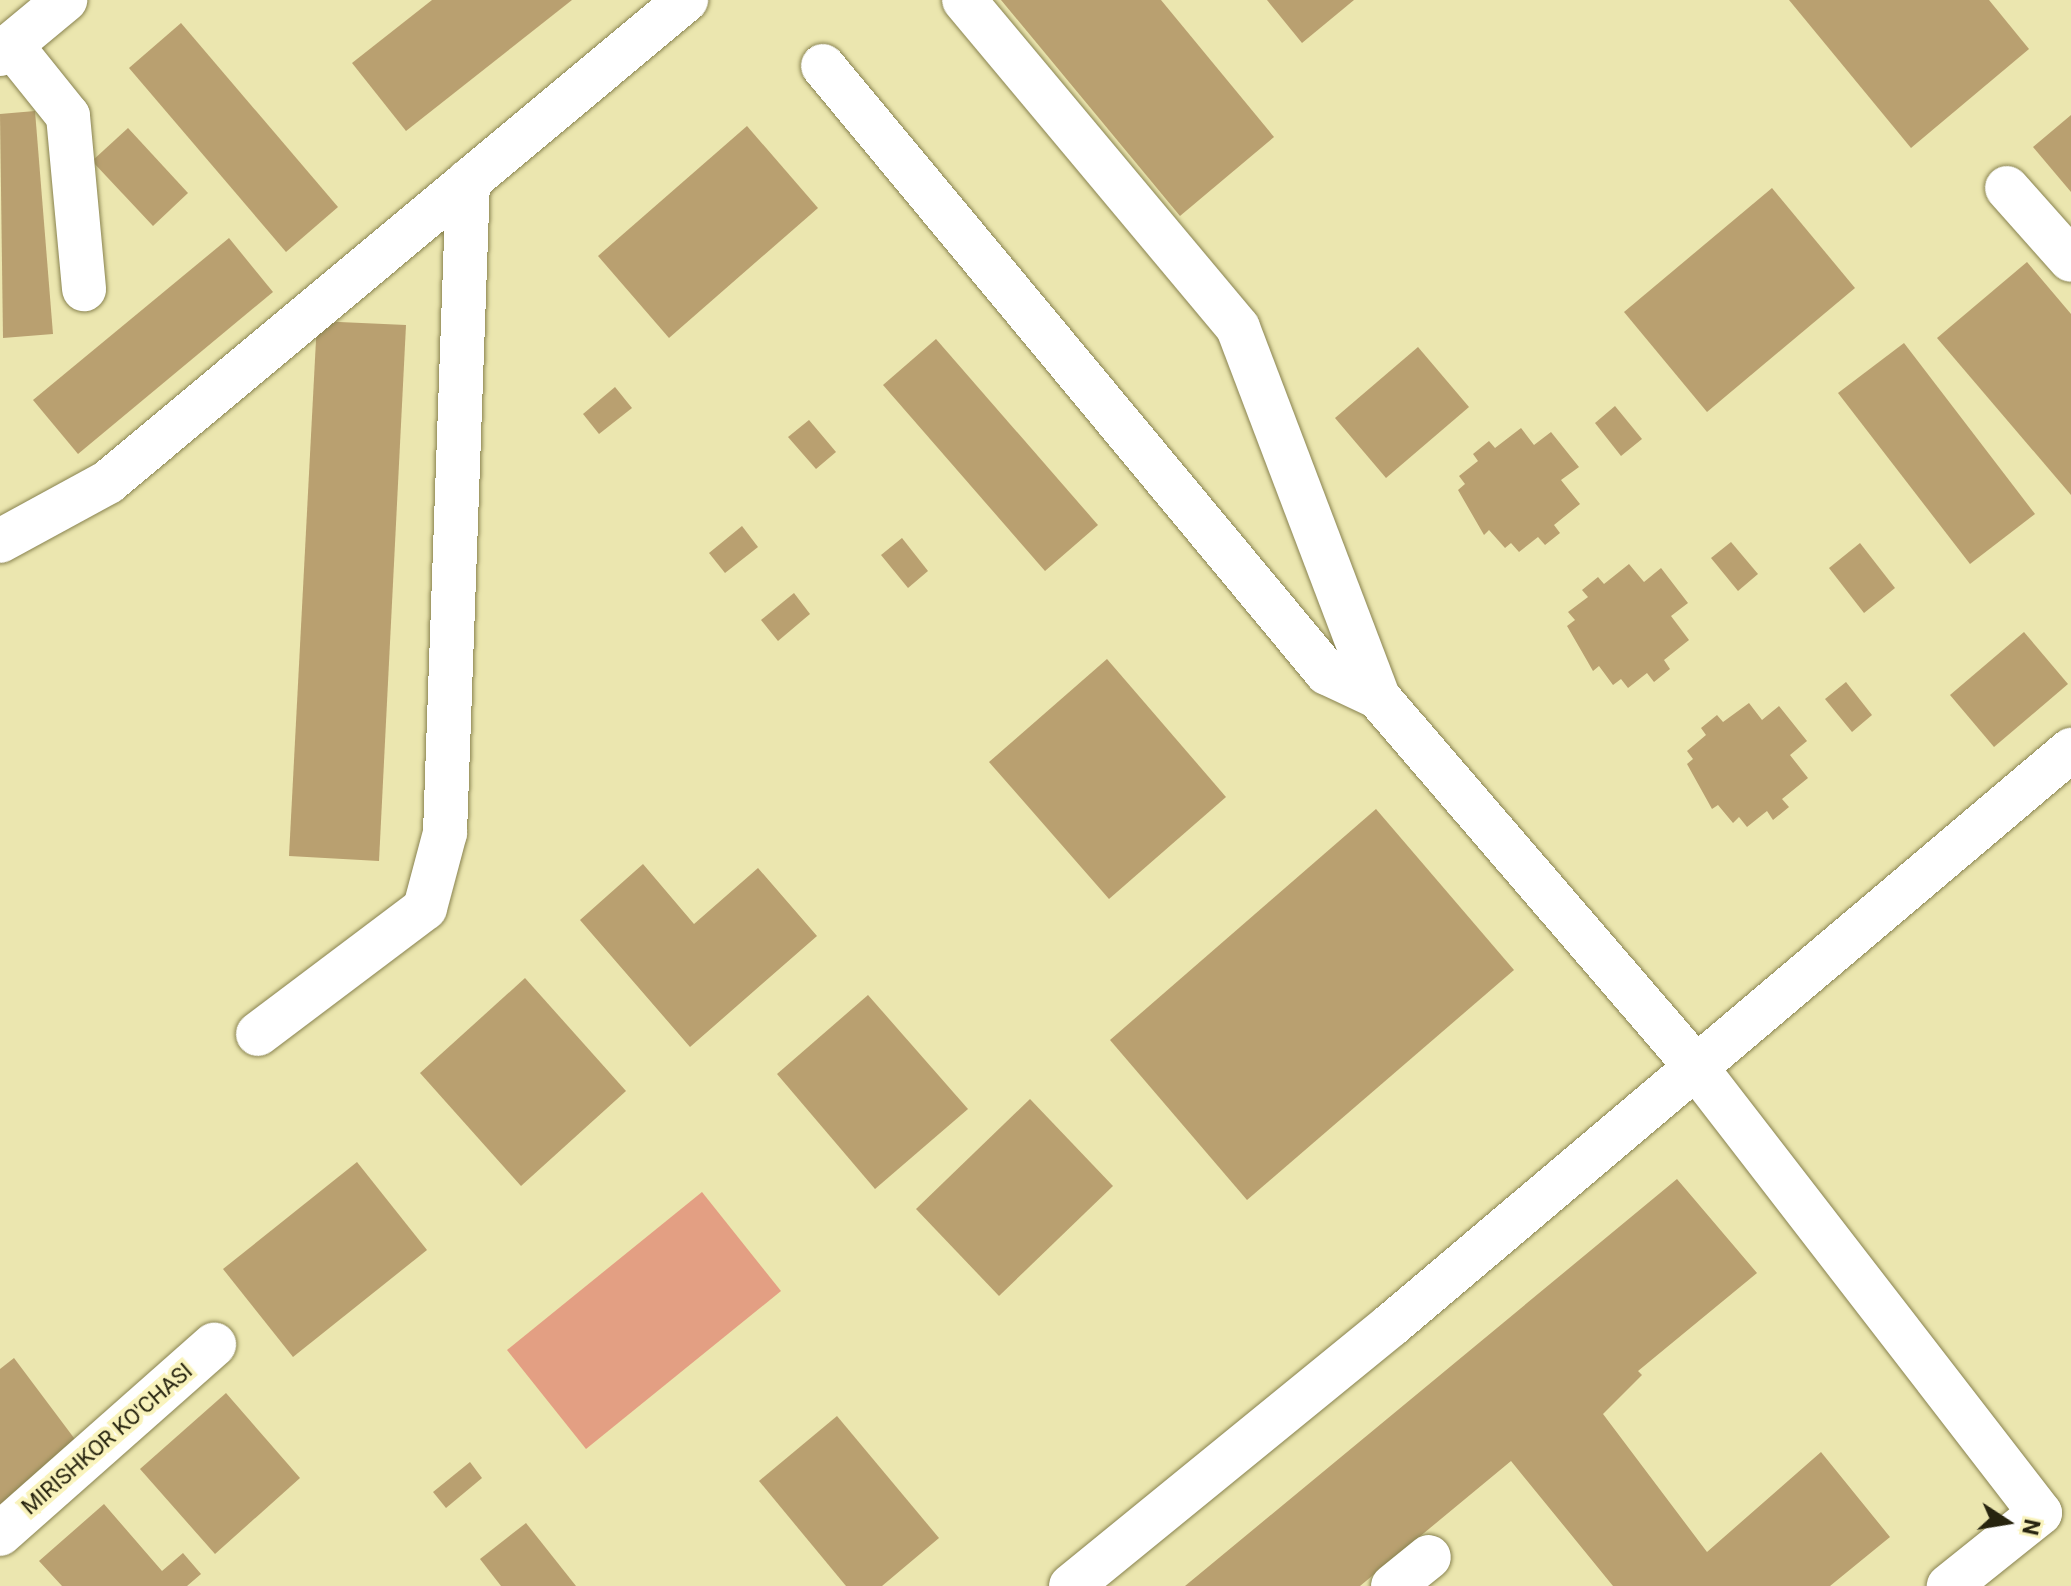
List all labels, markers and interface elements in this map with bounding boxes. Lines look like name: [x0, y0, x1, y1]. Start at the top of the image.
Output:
street label: MIRISHKOR KO'CHASI: [16, 1358, 198, 1520]
north arrow: [1967, 1482, 2047, 1562]
text: N: [2017, 1517, 2045, 1537]

